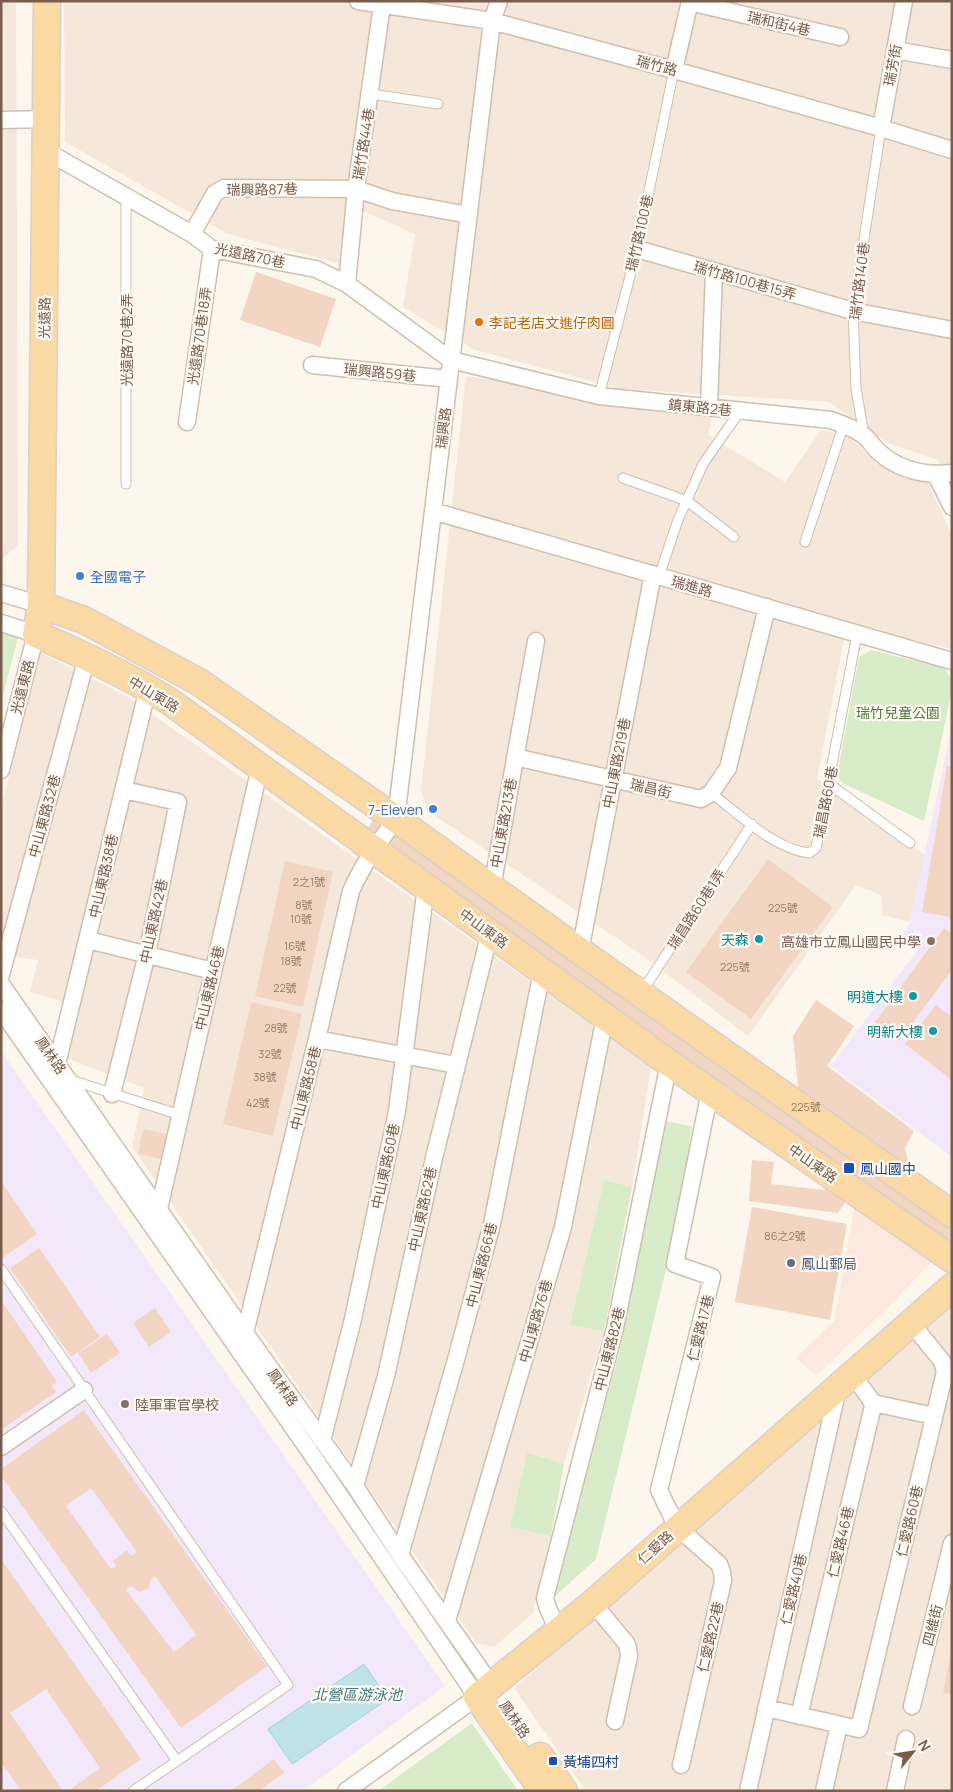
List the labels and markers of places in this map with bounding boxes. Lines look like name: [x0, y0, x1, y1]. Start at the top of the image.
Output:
place label: 李記老店文進仔肉圓: [489, 313, 615, 332]
marker: 李記老店文進仔肉圓: [473, 316, 485, 328]
place label: 全國電子: [90, 567, 146, 586]
marker: 全國電子: [74, 570, 86, 582]
place label: 7-Eleven: [368, 800, 423, 819]
marker: 7-Eleven: [427, 803, 439, 815]
place label: 天森: [721, 930, 749, 949]
place label: 高雄市立鳳山國民中學: [781, 932, 921, 951]
marker: 天森: [753, 933, 765, 945]
marker: 高雄市立鳳山國民中學: [925, 935, 937, 947]
place label: 明道大樓: [847, 987, 903, 1006]
marker: 明道大樓: [907, 990, 919, 1002]
place label: 明新大樓: [867, 1022, 923, 1041]
marker: 明新大樓: [927, 1025, 939, 1037]
place label: 鳳山國中: [860, 1159, 916, 1178]
marker: 鳳山國中: [842, 1161, 856, 1175]
place label: 鳳山郵局: [801, 1254, 857, 1273]
marker: 鳳山郵局: [785, 1257, 797, 1269]
place label: 陸軍軍官學校: [135, 1395, 219, 1414]
marker: 陸軍軍官學校: [119, 1398, 131, 1410]
place label: 黃埔四村: [563, 1752, 619, 1771]
marker: 黃埔四村: [547, 1755, 559, 1767]

